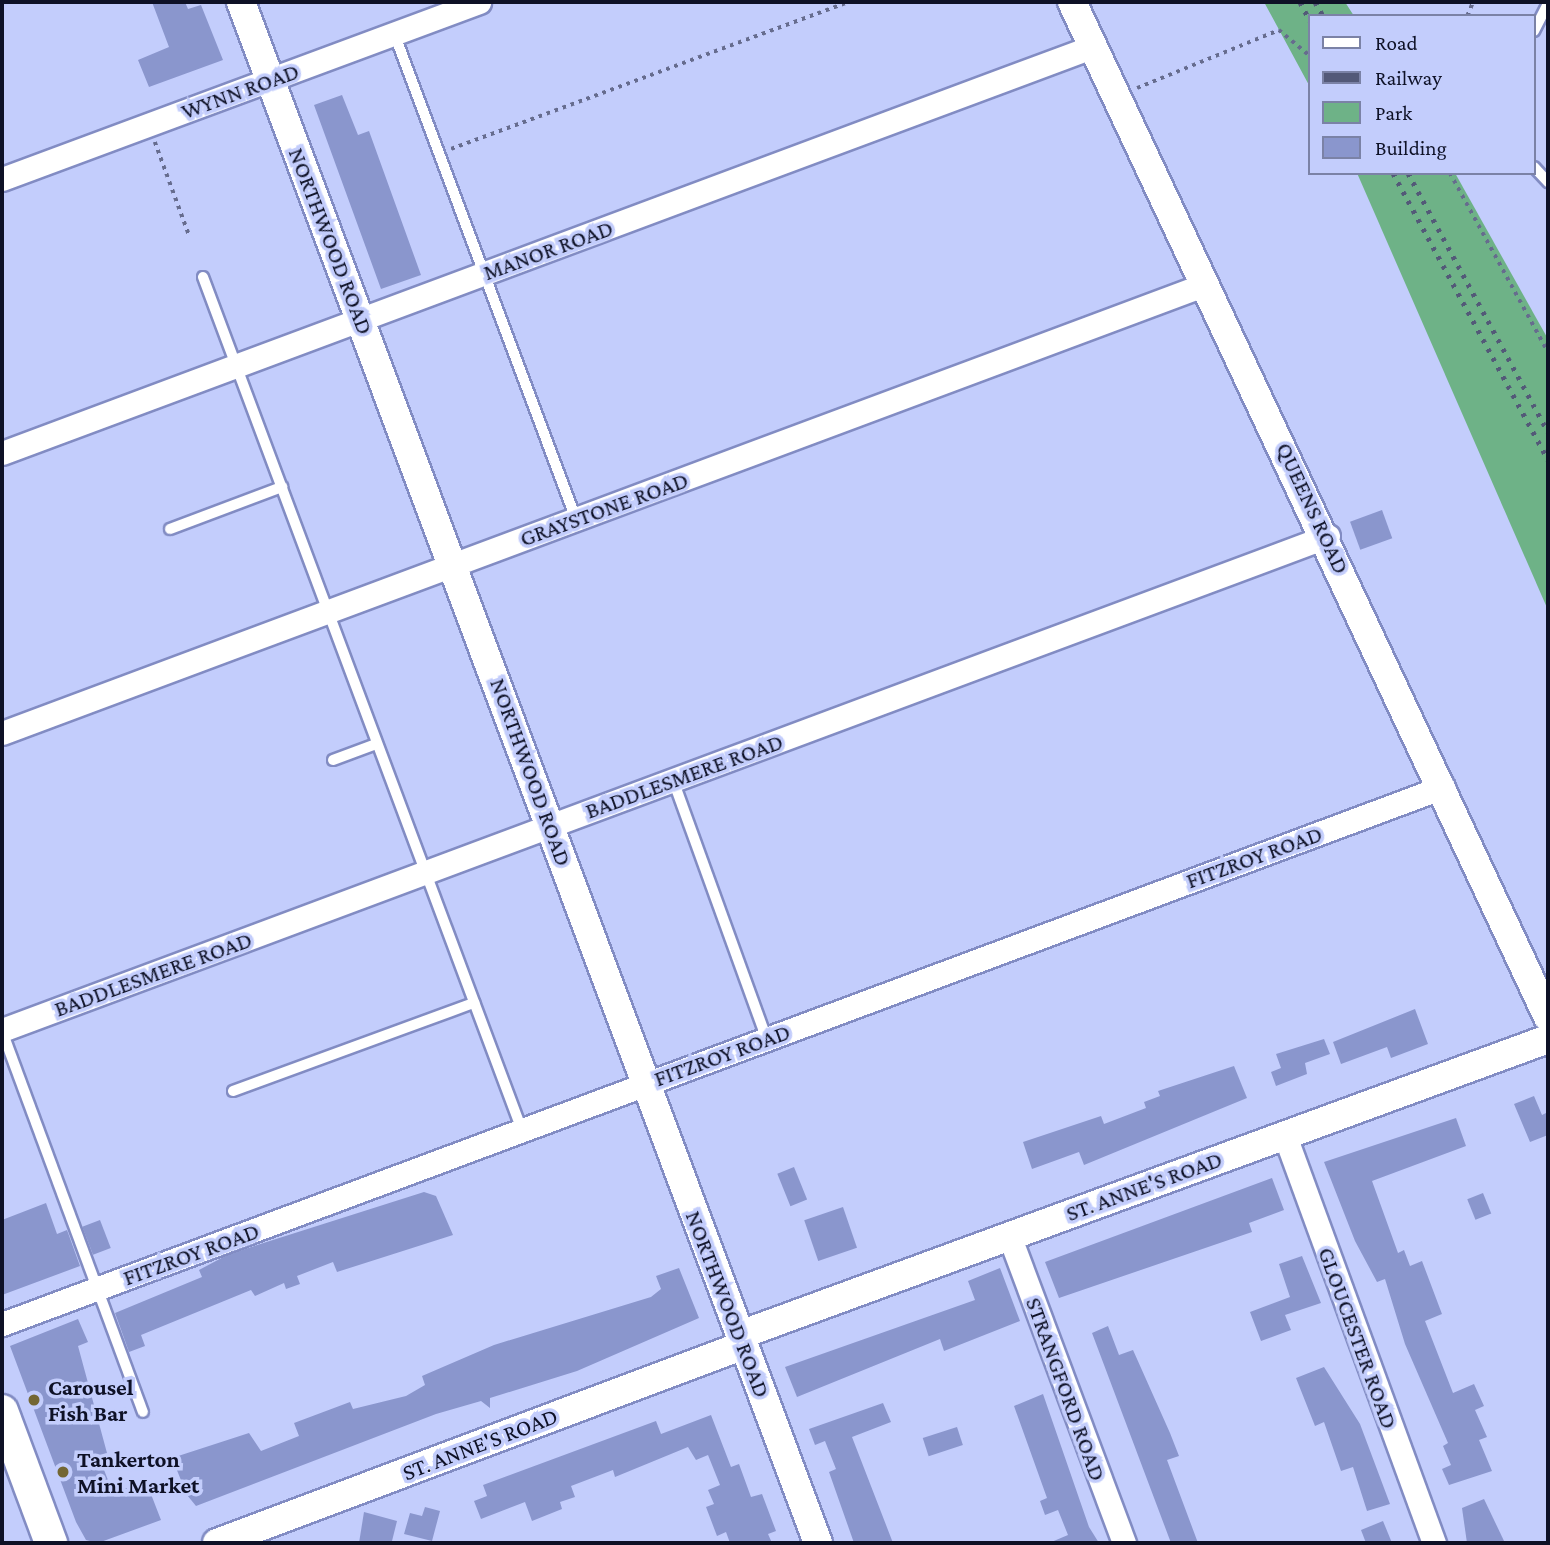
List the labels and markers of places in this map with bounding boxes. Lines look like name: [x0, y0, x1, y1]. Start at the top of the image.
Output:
place label: Carousel Fish Bar: [48, 1373, 133, 1427]
marker: Carousel Fish Bar: [26, 1392, 42, 1408]
place label: Tankerton Mini Market: [77, 1445, 199, 1499]
marker: Tankerton Mini Market: [55, 1464, 71, 1480]

